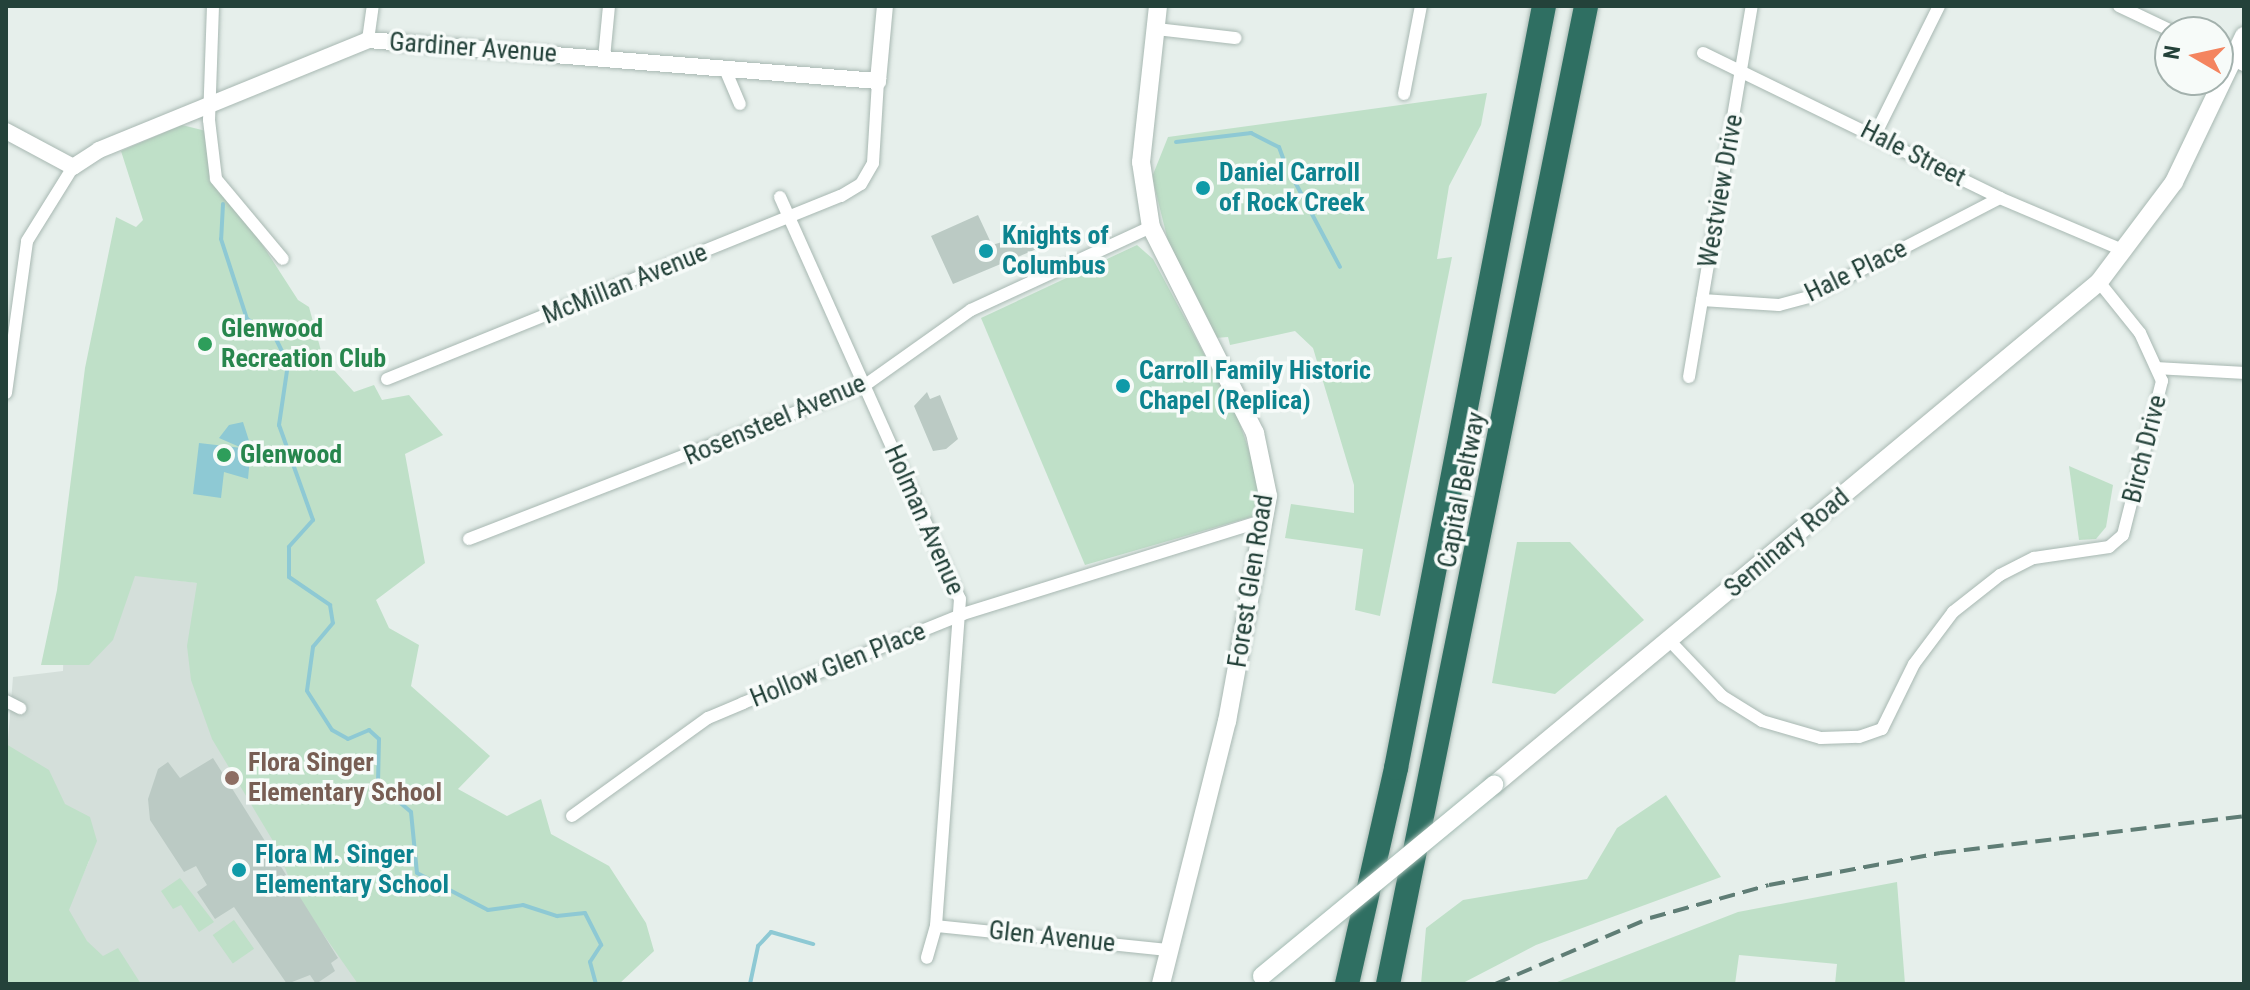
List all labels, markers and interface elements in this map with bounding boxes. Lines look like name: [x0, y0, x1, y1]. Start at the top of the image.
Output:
north arrow: [2154, 16, 2234, 96]
street label: Gardiner Avenue: [388, 27, 558, 69]
text: N: [2158, 44, 2185, 61]
street label: Westview Drive: [1692, 112, 1750, 270]
street label: Hale Street: [1855, 114, 1971, 194]
place label: Daniel Carroll of Rock Creek: [1219, 157, 1365, 218]
marker: Daniel Carroll of Rock Creek: [1194, 179, 1212, 197]
place label: Knights of Columbus: [1002, 220, 1109, 282]
street label: Hale Place: [1800, 233, 1912, 309]
street label: McMillan Avenue: [538, 237, 712, 331]
marker: Knights of Columbus: [977, 242, 995, 260]
place label: Glenwood Recreation Club: [221, 313, 386, 374]
marker: Glenwood Recreation Club: [196, 335, 214, 353]
place label: Carroll Family Historic Chapel (Replica): [1139, 355, 1371, 416]
street label: Rosensteel Avenue: [680, 368, 870, 472]
marker: Carroll Family Historic Chapel (Replica): [1114, 377, 1132, 395]
street label: Birch Drive: [2117, 392, 2173, 506]
street label: Capital Beltway: [1432, 409, 1492, 571]
place label: Glenwood: [240, 439, 342, 471]
street label: Holman Avenue: [877, 440, 971, 600]
marker: Glenwood: [215, 446, 233, 464]
street label: Seminary Road: [1718, 482, 1856, 604]
street label: Forest Glen Road: [1222, 492, 1280, 670]
street label: Hollow Glen Place: [746, 616, 930, 714]
place label: Flora Singer Elementary School: [248, 747, 442, 808]
marker: Flora Singer Elementary School: [223, 769, 241, 787]
place label: Flora M. Singer Elementary School: [255, 839, 449, 900]
marker: Flora M. Singer Elementary School: [230, 861, 248, 879]
street label: Glen Avenue: [987, 915, 1117, 959]

